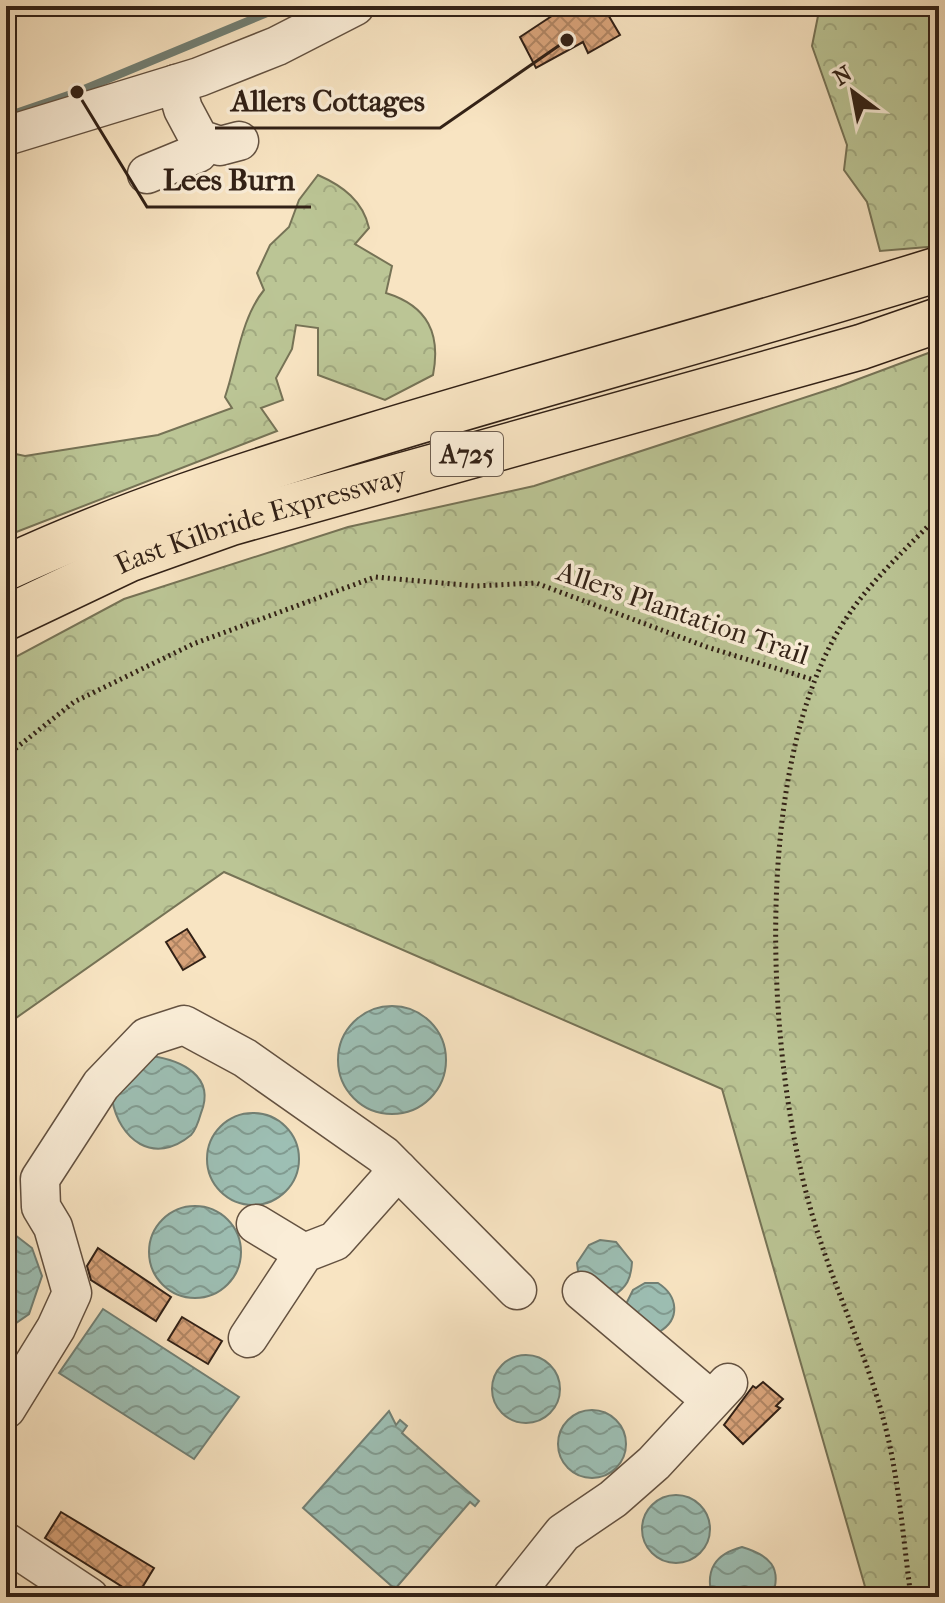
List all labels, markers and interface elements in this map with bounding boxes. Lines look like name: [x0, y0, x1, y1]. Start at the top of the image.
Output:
north arrow: [813, 52, 893, 132]
text: N: [829, 60, 857, 91]
callout: Allers Cottages: [215, 74, 440, 128]
text: Allers Cottages: [229, 84, 425, 119]
callout: Lees Burn: [147, 153, 311, 207]
text: Lees Burn: [163, 163, 296, 198]
road number: A725: [431, 432, 503, 476]
street label: East Kilbride Expressway: [109, 458, 411, 580]
street label: Allers Plantation Trail: [552, 554, 814, 672]

